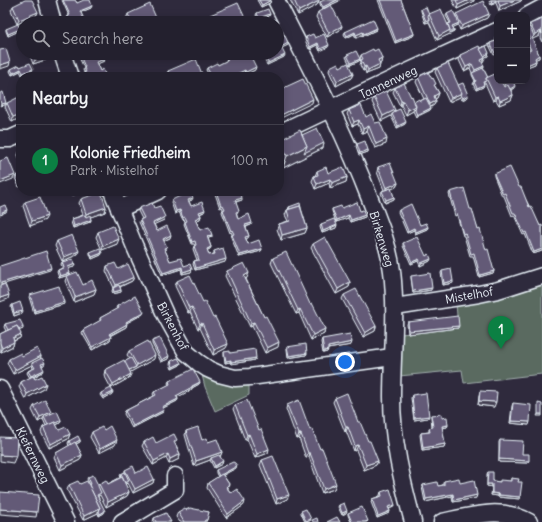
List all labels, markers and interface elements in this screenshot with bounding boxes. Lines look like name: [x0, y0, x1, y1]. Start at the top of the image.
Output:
map controls: [494, 12, 530, 84]
button: +: [494, 12, 530, 48]
search box: [16, 16, 284, 60]
icon: search: [30, 27, 52, 49]
text: Search here: [62, 29, 143, 48]
button: −: [494, 48, 530, 84]
street label: Tannenweg: [357, 62, 419, 102]
text: Nearby: [32, 87, 88, 109]
text: Kolonie Friedheim: [70, 143, 191, 162]
text: 1: [42, 152, 48, 169]
text: 100 m: [231, 152, 268, 169]
text: Park · Mistelhof: [70, 162, 158, 179]
street label: Birkenweg: [366, 209, 398, 269]
street label: Mistelhof: [444, 283, 495, 307]
street label: Birkenhof: [154, 299, 192, 354]
pin: 1: [488, 316, 514, 349]
your location: [335, 352, 355, 372]
street label: Kiefernweg: [13, 424, 53, 486]

